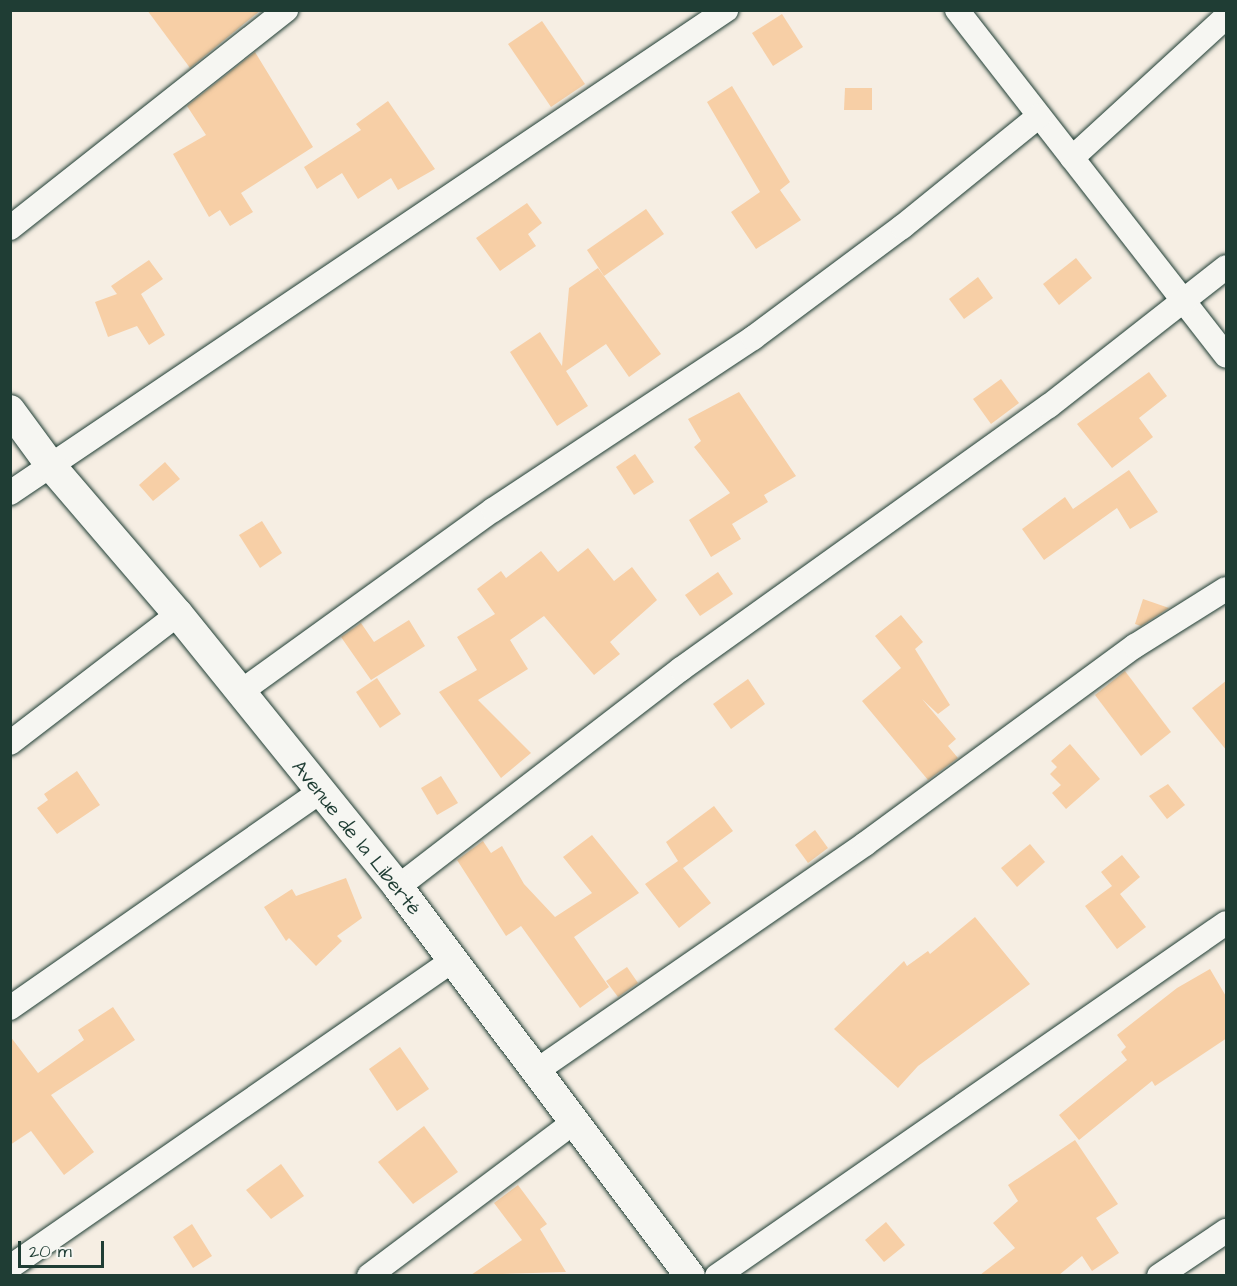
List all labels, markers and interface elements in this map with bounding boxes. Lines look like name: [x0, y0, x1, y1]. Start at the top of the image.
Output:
street label: Avenue de la Liberté: [286, 756, 426, 920]
scale bar: [21, 1229, 106, 1267]
text: 20 m: [29, 1239, 72, 1264]

